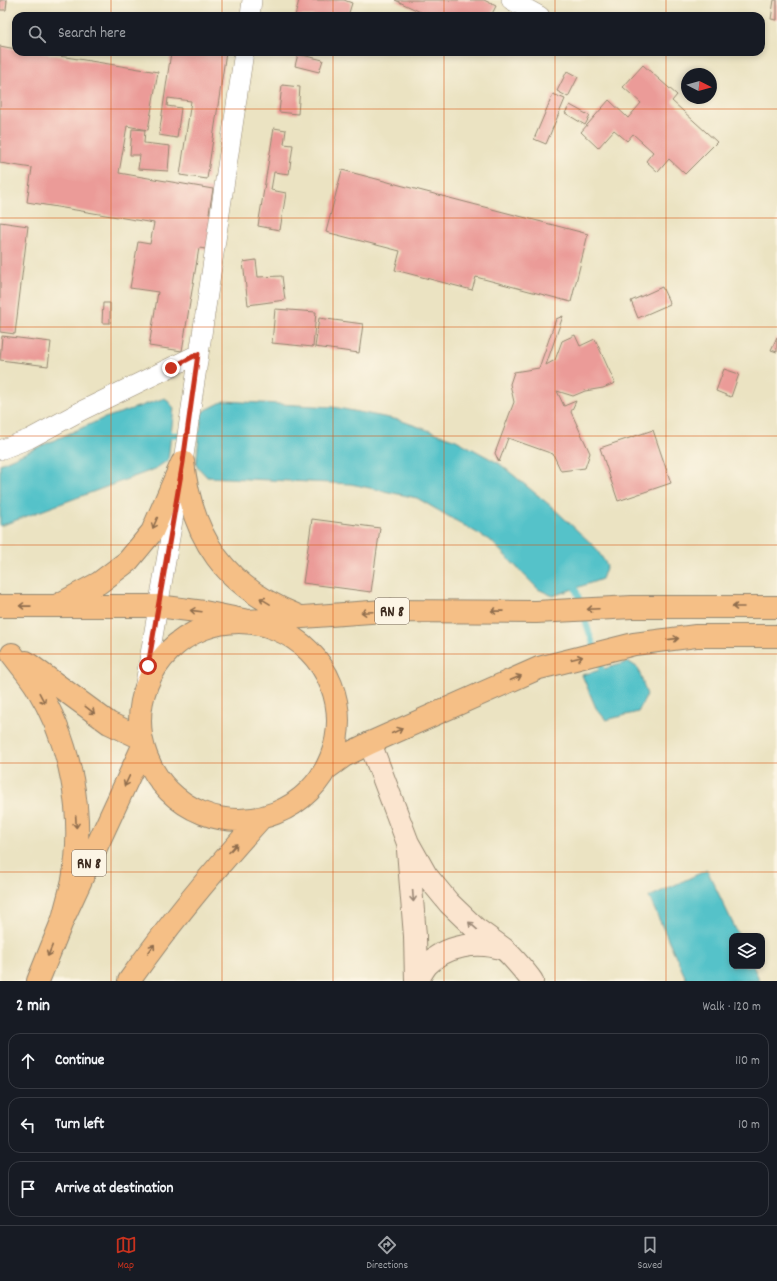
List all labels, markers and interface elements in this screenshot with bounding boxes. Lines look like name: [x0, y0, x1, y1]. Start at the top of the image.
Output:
search box: [12, 12, 765, 56]
icon: search: [26, 23, 48, 45]
text: Search here: [58, 23, 126, 45]
north arrow: [681, 68, 717, 104]
route end: [162, 359, 180, 377]
one-way arrow: [151, 517, 159, 529]
one-way arrow: [259, 596, 271, 604]
road number: RN 8: [375, 598, 409, 624]
one-way arrow: [19, 602, 32, 610]
one-way arrow: [732, 603, 745, 611]
one-way arrow: [587, 606, 600, 613]
one-way arrow: [190, 607, 203, 614]
one-way arrow: [491, 607, 504, 615]
one-way arrow: [361, 608, 374, 615]
one-way arrow: [666, 635, 679, 643]
one-way arrow: [570, 654, 583, 661]
route start: [139, 657, 157, 675]
one-way arrow: [509, 674, 521, 681]
one-way arrow: [39, 692, 46, 704]
one-way arrow: [84, 705, 95, 714]
one-way arrow: [391, 727, 403, 734]
one-way arrow: [122, 775, 130, 787]
one-way arrow: [73, 815, 80, 828]
one-way arrow: [228, 844, 237, 854]
road number: RN 8: [72, 850, 106, 876]
one-way arrow: [409, 889, 416, 902]
one-way arrow: [467, 921, 478, 930]
map controls: [729, 933, 765, 969]
button: layers: [729, 933, 765, 969]
one-way arrow: [46, 944, 53, 956]
one-way arrow: [147, 944, 155, 955]
text: 2 min: [16, 995, 50, 1019]
text: Walk · 120 m: [703, 998, 761, 1017]
icon: ahead: [17, 1050, 39, 1072]
text: Continue: [55, 1050, 104, 1072]
text: 110 m: [735, 1052, 760, 1071]
icon: left: [17, 1114, 39, 1136]
text: Turn left: [55, 1114, 104, 1136]
text: 10 m: [738, 1116, 760, 1135]
icon: arrive: [17, 1178, 39, 1200]
text: Arrive at destination: [55, 1178, 173, 1200]
tab: Map: [115, 1234, 137, 1274]
tab: Directions: [366, 1234, 408, 1274]
tab: Saved: [638, 1234, 662, 1274]

